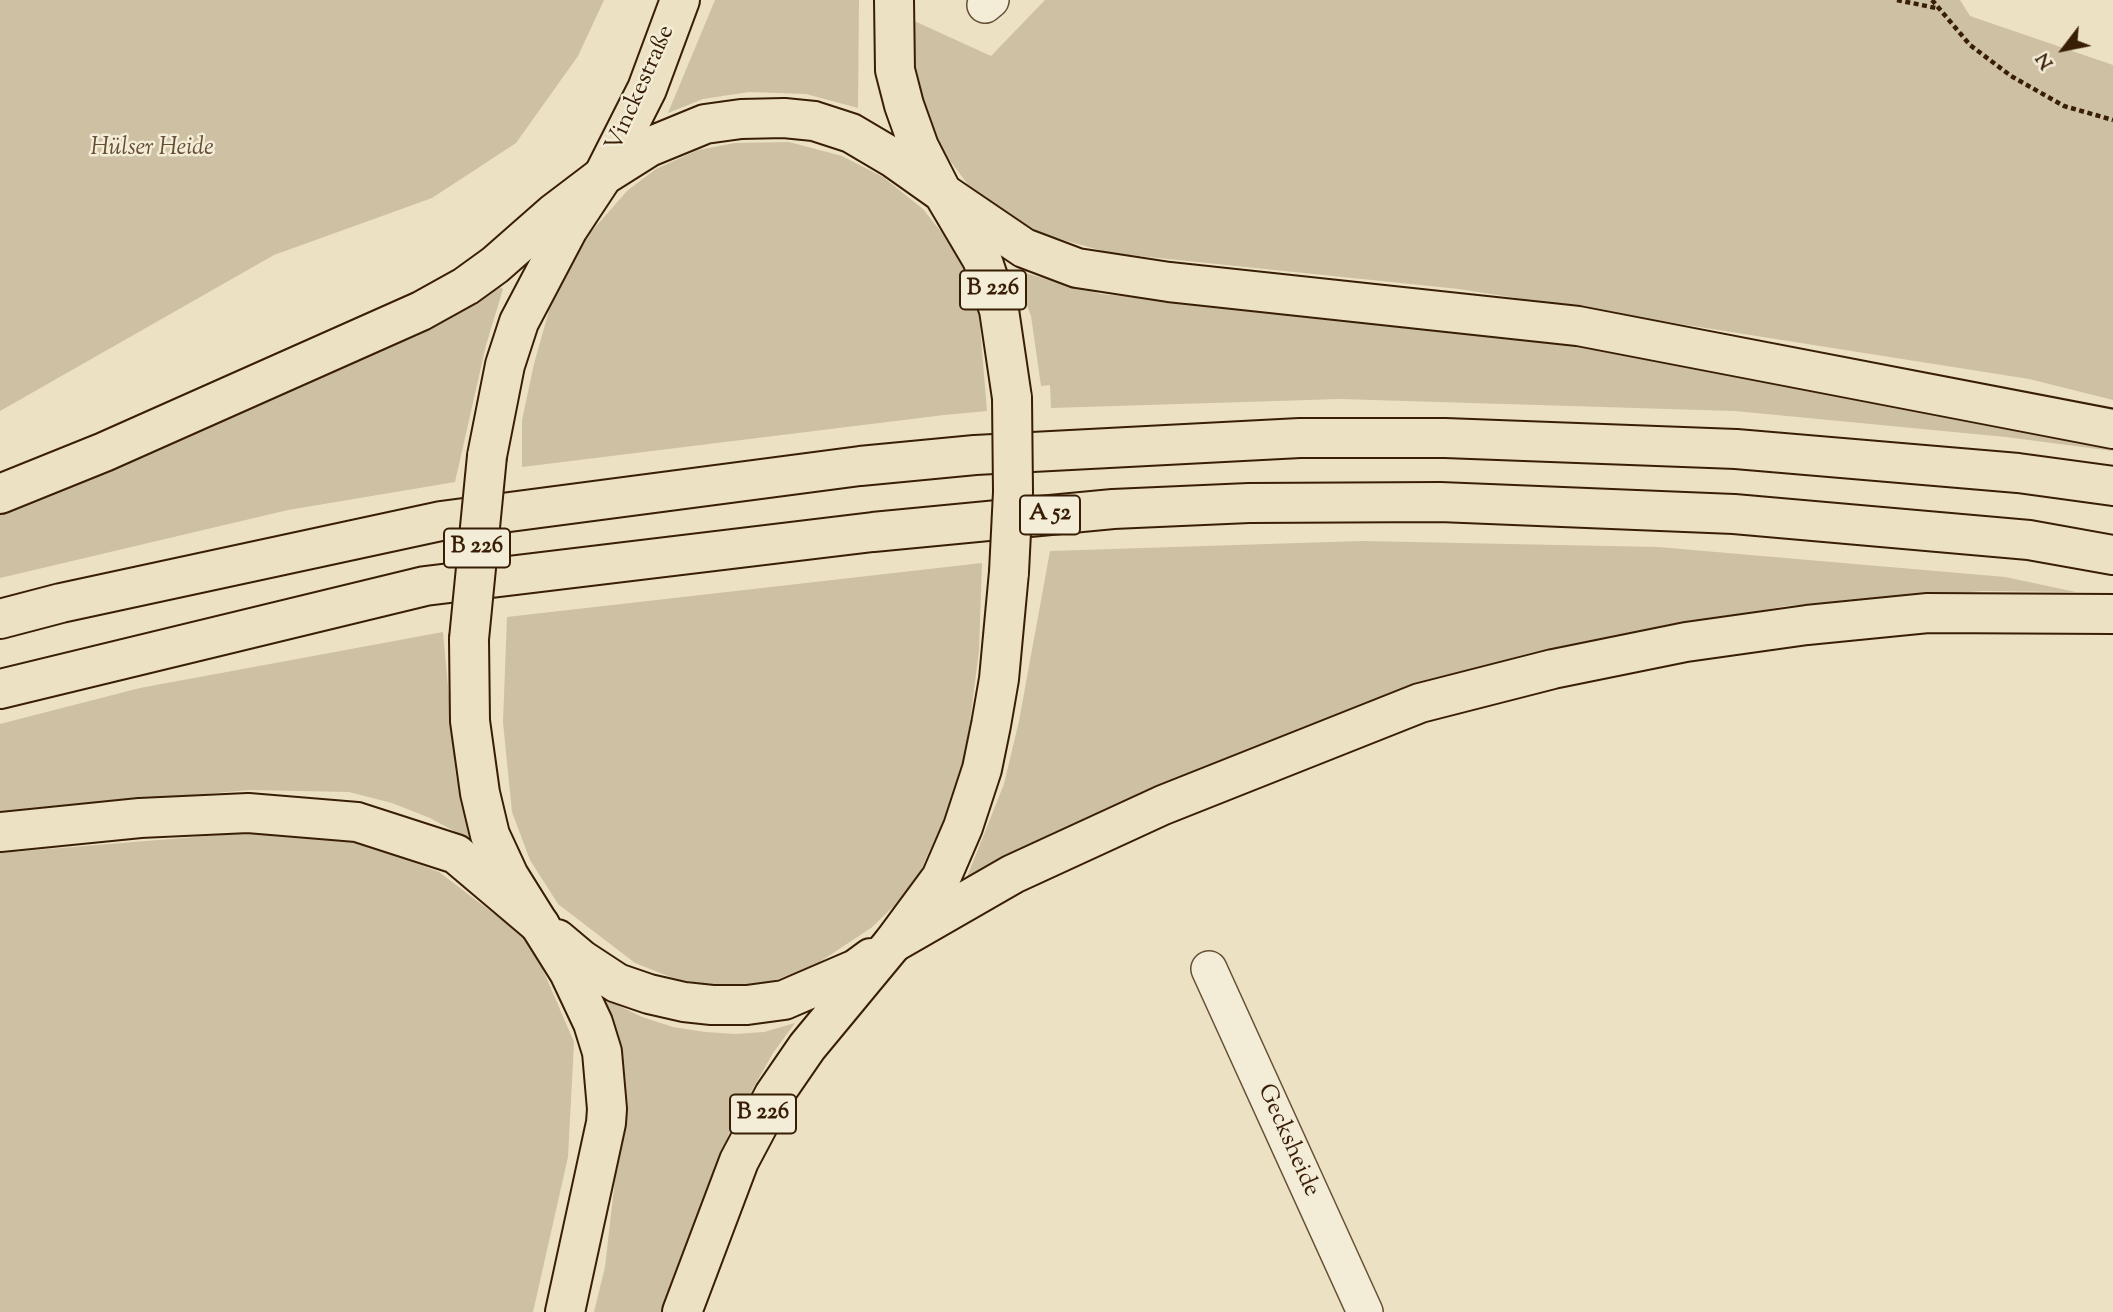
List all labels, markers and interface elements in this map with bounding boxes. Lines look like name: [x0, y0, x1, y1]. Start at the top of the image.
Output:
north arrow: [2029, 14, 2099, 84]
street label: Vinckestraße: [601, 22, 683, 156]
text: N: [2030, 47, 2061, 74]
park label: Hülser Heide: [90, 136, 214, 164]
road number: B 226: [960, 270, 1026, 310]
road number: A 52: [1020, 495, 1080, 534]
road number: B 226: [444, 528, 510, 568]
street label: Gecksheide: [1249, 1080, 1325, 1202]
road number: B 226: [730, 1094, 796, 1134]

